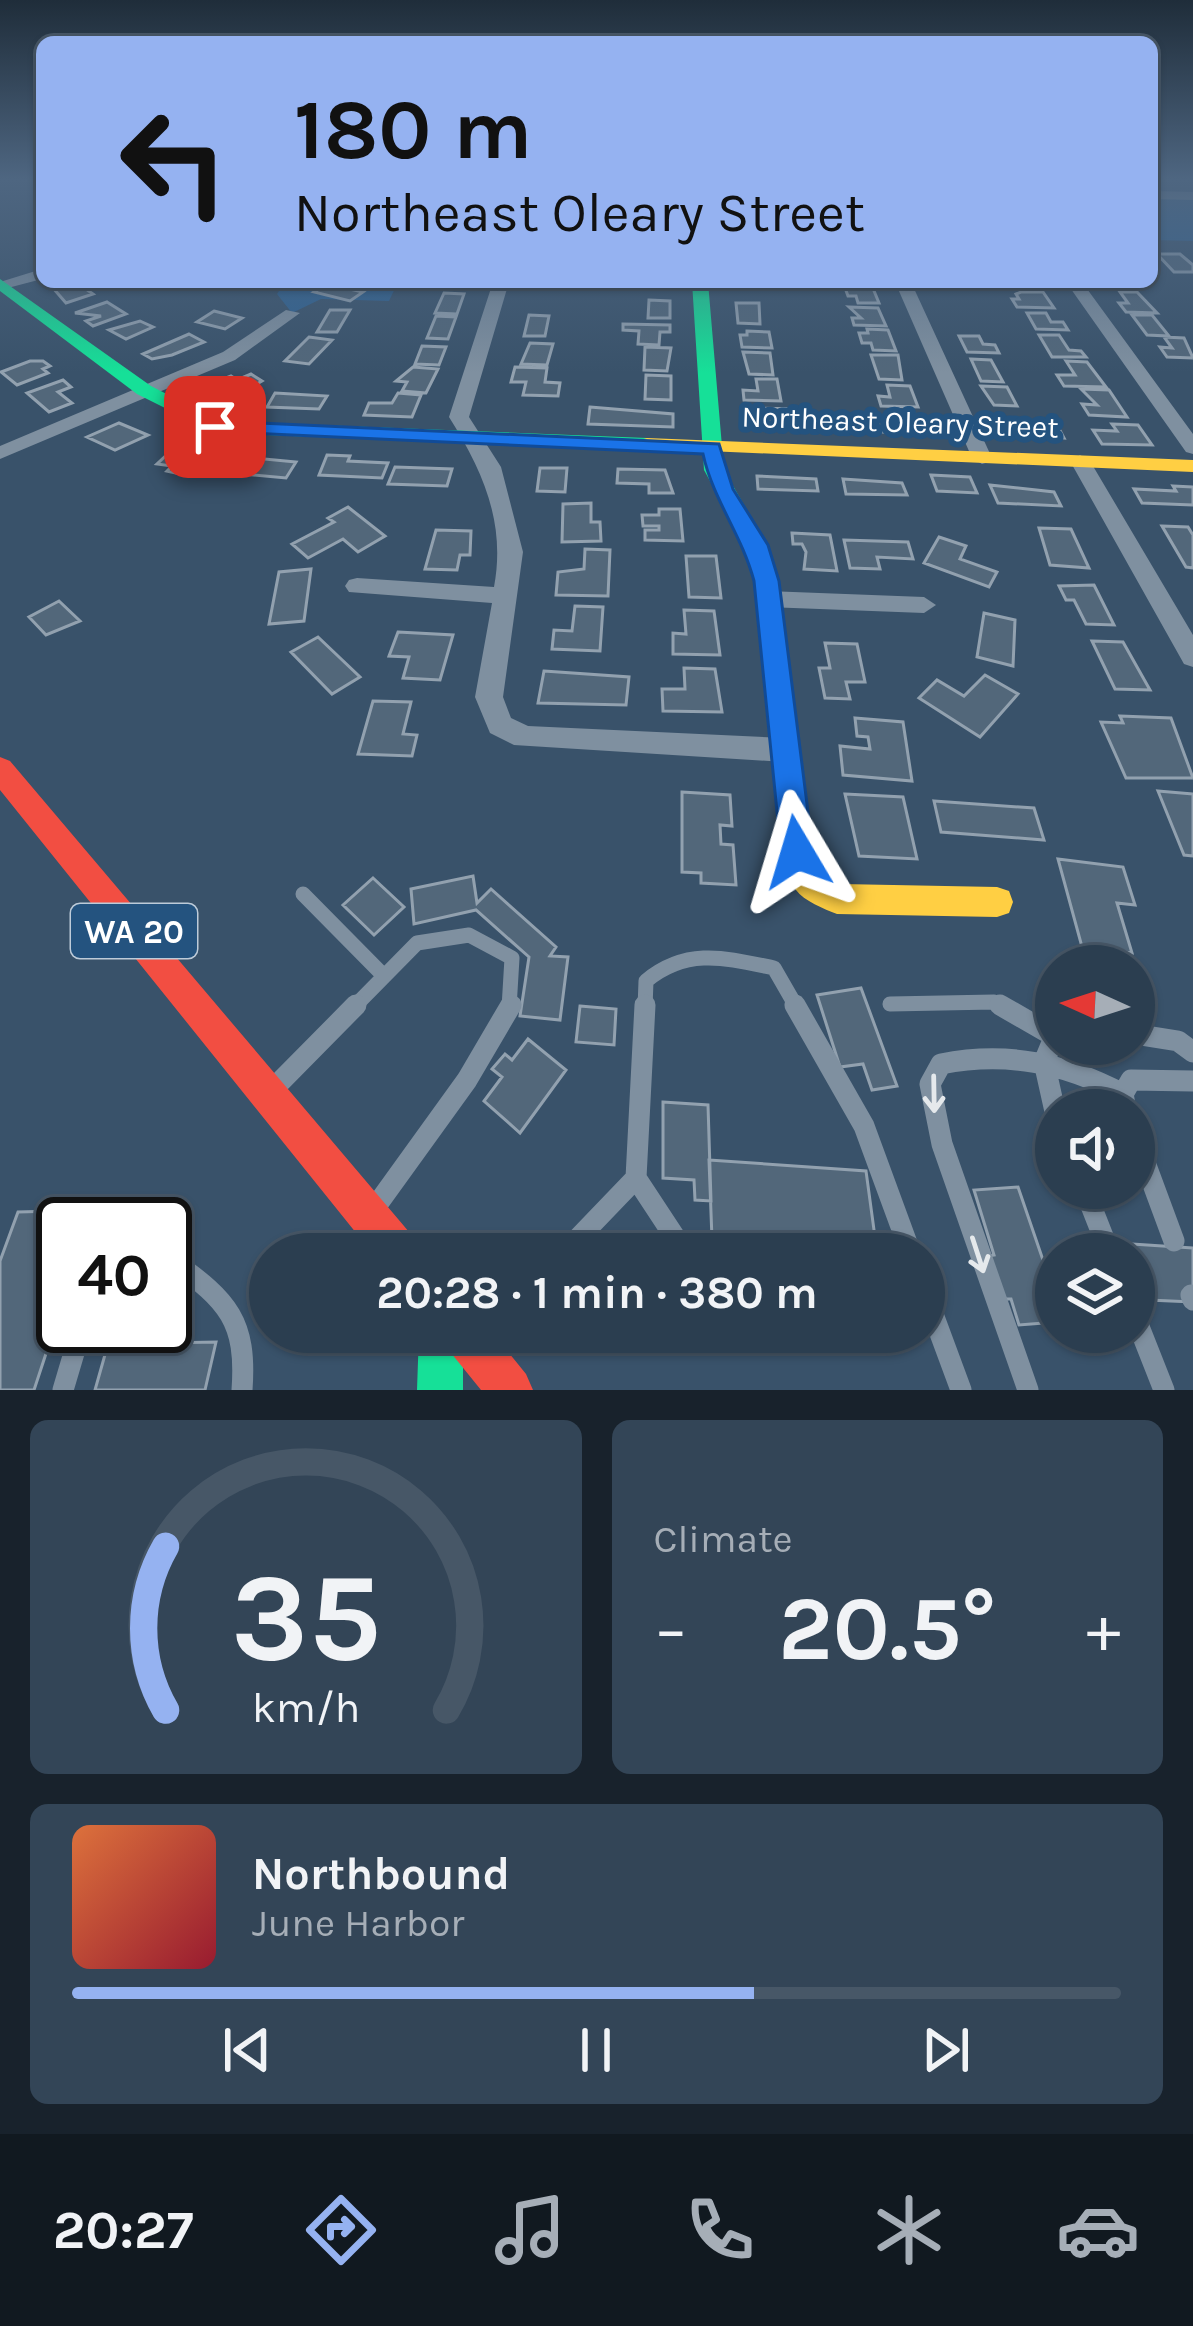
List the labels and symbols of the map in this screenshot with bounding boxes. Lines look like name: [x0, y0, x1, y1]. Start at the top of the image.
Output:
pin: [164, 376, 266, 478]
street label: Northeast Oleary Street: [741, 398, 1059, 446]
position arrow: [734, 789, 860, 915]
road number: WA 20: [71, 904, 197, 958]
north arrow: [1035, 945, 1155, 1065]
one-way arrow: [922, 1073, 945, 1112]
speed limit sign: 40: [36, 1197, 192, 1353]
one-way arrow: [969, 1235, 991, 1273]

